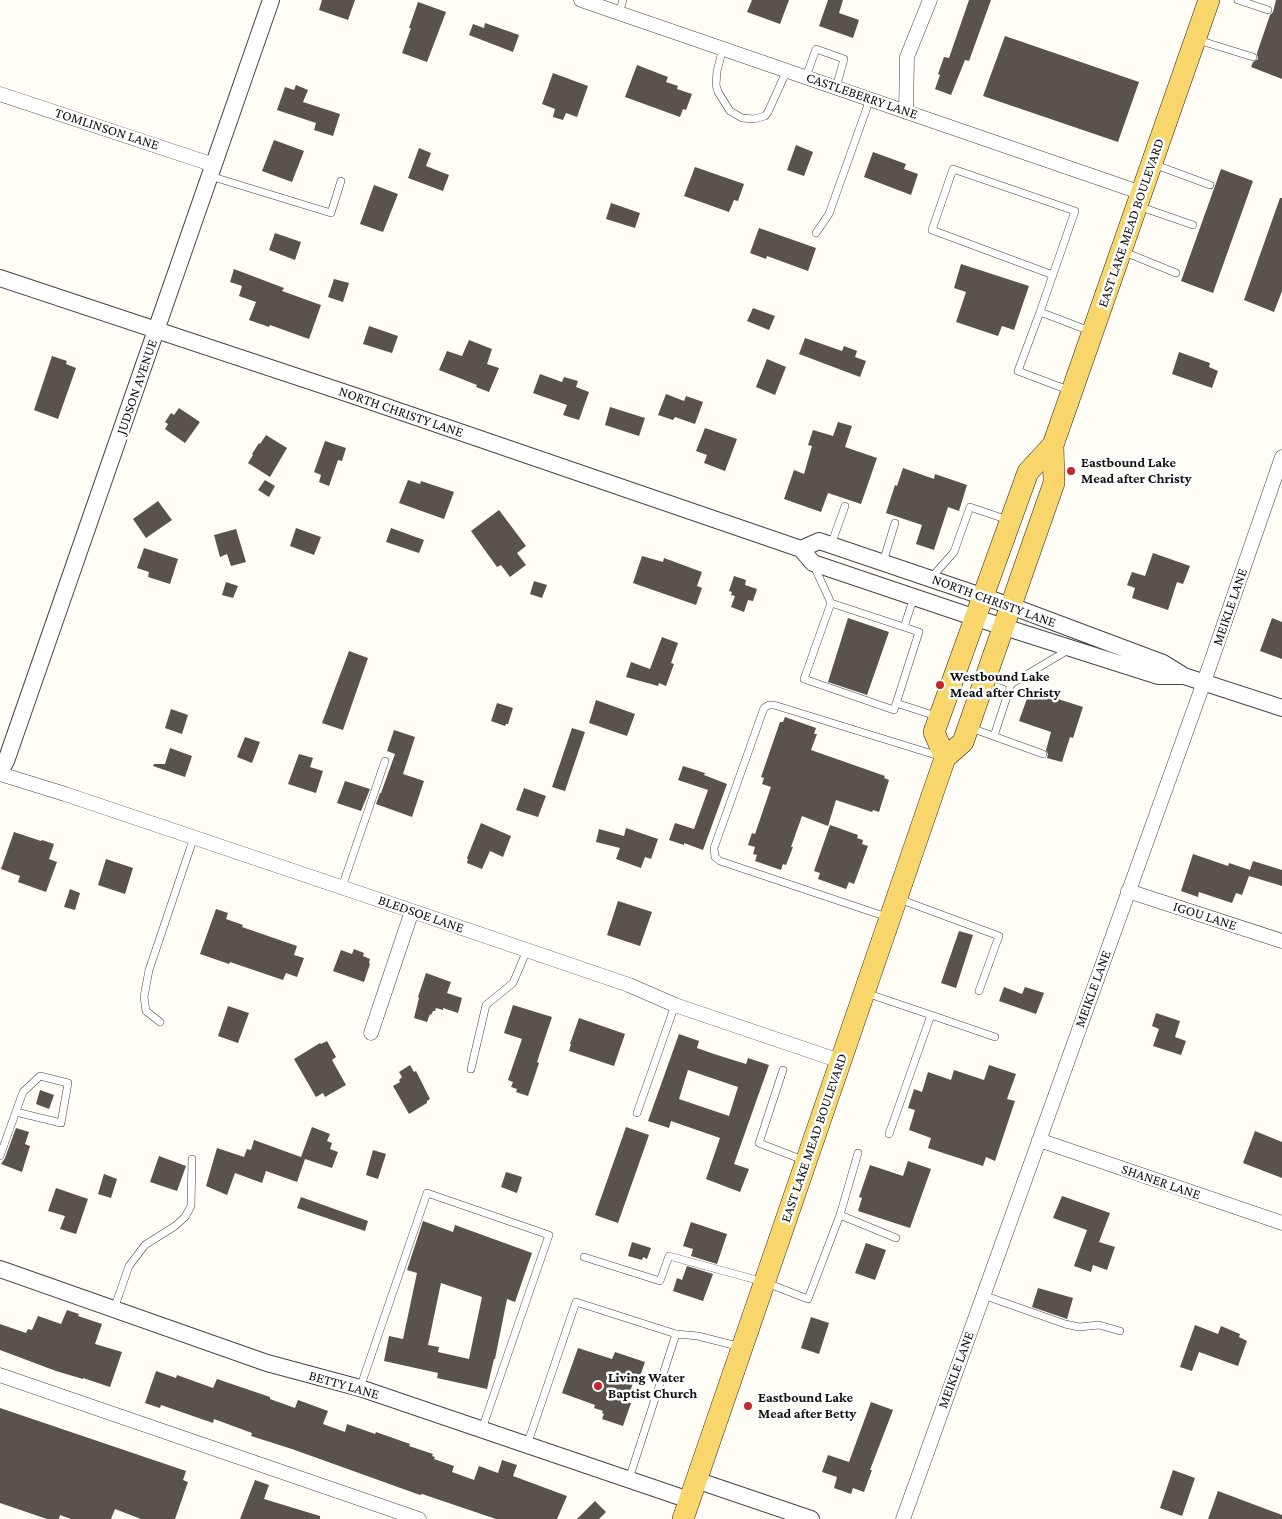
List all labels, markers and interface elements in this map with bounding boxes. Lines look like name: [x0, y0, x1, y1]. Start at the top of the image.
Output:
street label: CASTLEBERRY LANE: [804, 69, 920, 123]
street label: TOMLINSON LANE: [53, 104, 161, 154]
street label: EAST LAKE MEAD BOULEVARD: [1094, 136, 1168, 310]
street label: JUDSON AVENUE: [113, 337, 161, 437]
street label: NORTH CHRISTY LANE: [336, 383, 466, 441]
place label: Eastbound Lake Mead after Christy: [1081, 455, 1191, 488]
marker: Eastbound Lake Mead after Christy: [1065, 465, 1077, 477]
street label: MEIKLE LANE: [1209, 566, 1251, 648]
street label: NORTH CHRISTY LANE: [930, 571, 1058, 631]
place label: Westbound Lake Mead after Christy: [950, 669, 1060, 702]
marker: Westbound Lake Mead after Christy: [934, 679, 946, 691]
street label: BLEDSOE LANE: [376, 891, 466, 937]
street label: IGOU LANE: [1171, 898, 1239, 934]
street label: MEIKLE LANE: [1071, 948, 1115, 1030]
street label: EAST LAKE MEAD BOULEVARD: [777, 1051, 851, 1225]
street label: SHANER LANE: [1119, 1161, 1203, 1203]
street label: MEIKLE LANE: [934, 1329, 978, 1411]
street label: BETTY LANE: [307, 1367, 381, 1403]
place label: Living Water Baptist Church: [608, 1370, 697, 1402]
marker: Living Water Baptist Church: [592, 1380, 604, 1392]
place label: Eastbound Lake Mead after Betty: [758, 1390, 856, 1422]
marker: Eastbound Lake Mead after Betty: [742, 1400, 754, 1412]

